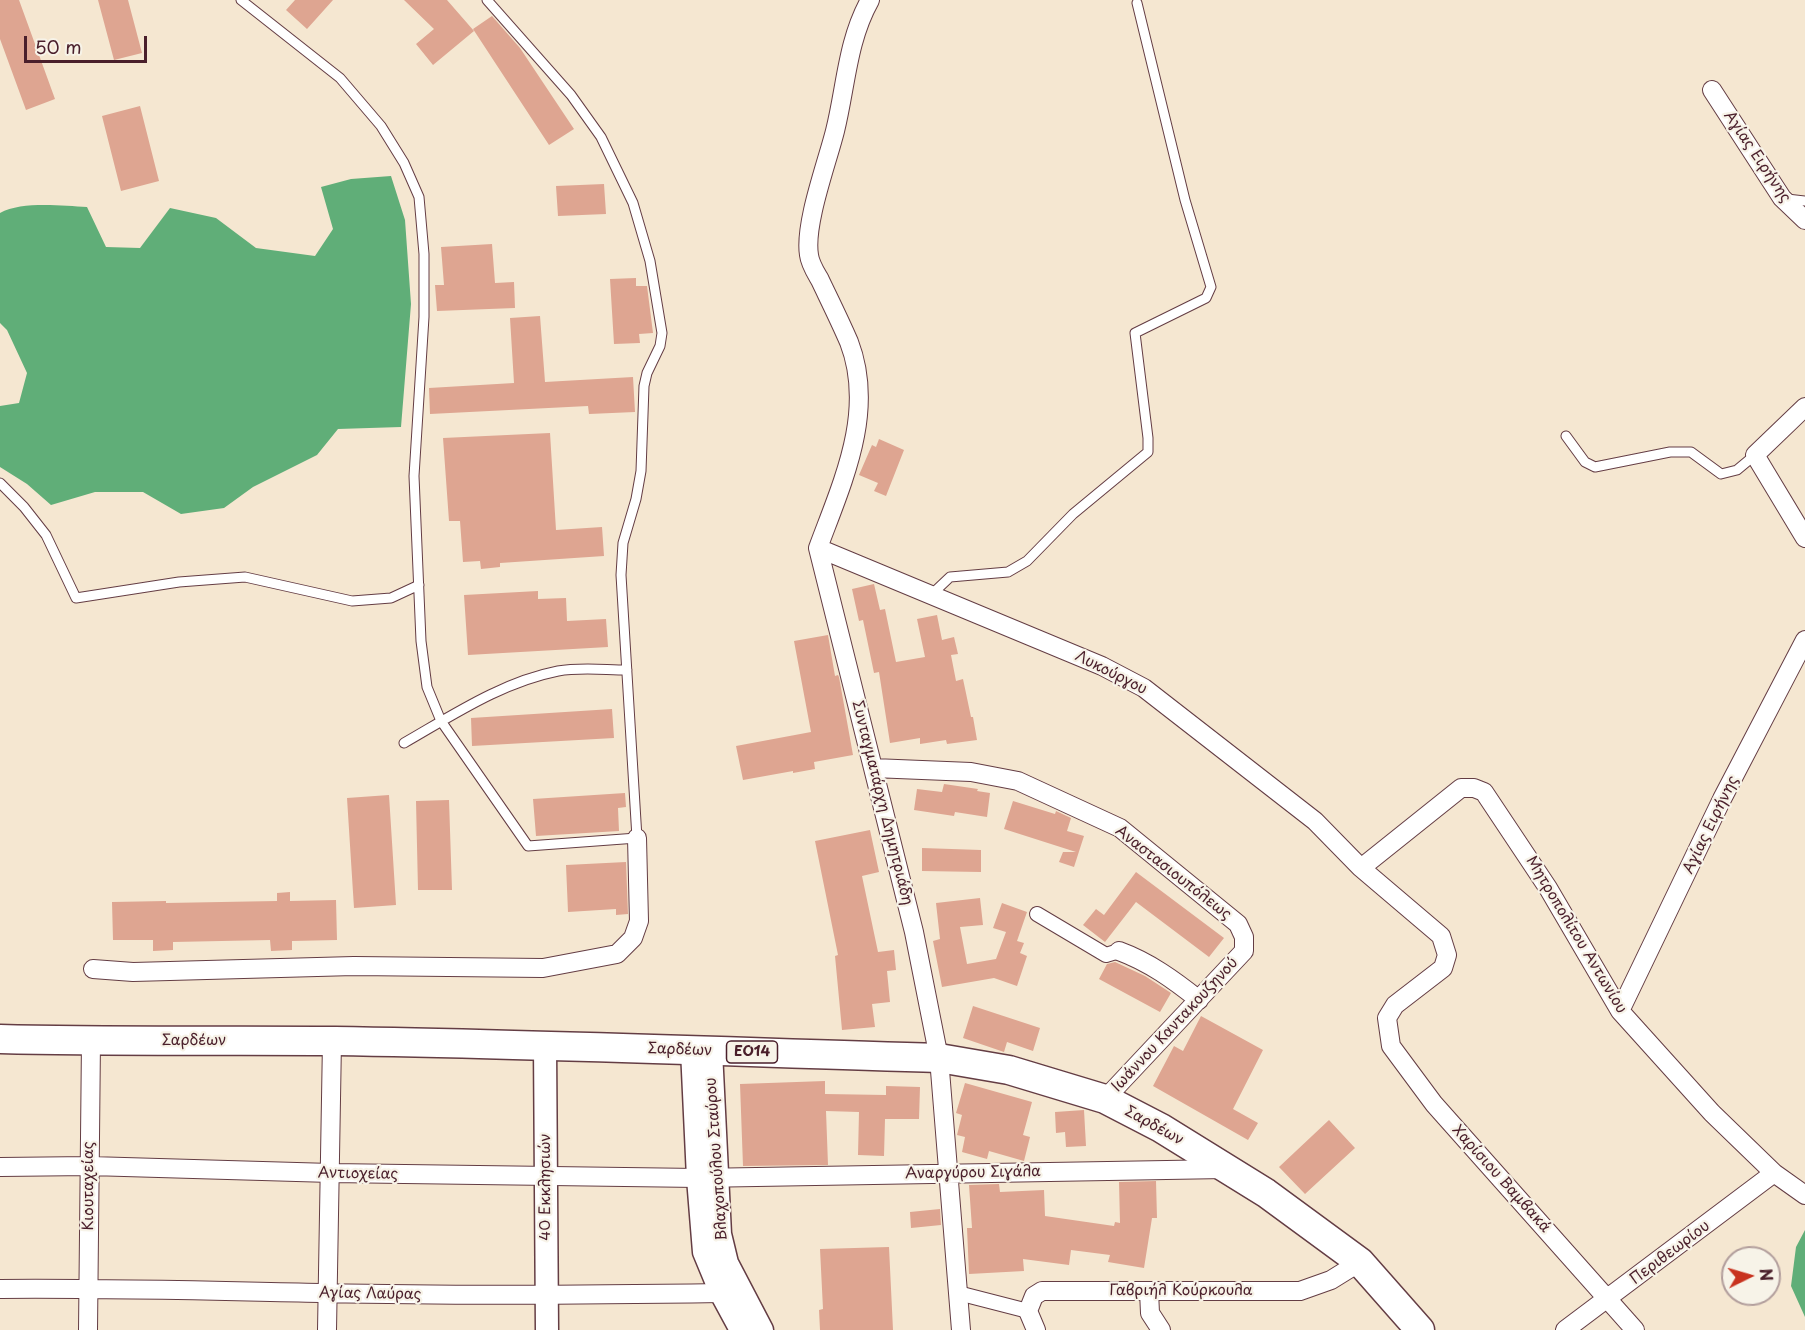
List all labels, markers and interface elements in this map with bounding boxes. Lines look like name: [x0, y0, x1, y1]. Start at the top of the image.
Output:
scale bar: [27, 24, 150, 62]
text: 50 m: [35, 33, 82, 60]
street label: Αγίας Ειρήνης: [1720, 108, 1794, 206]
street label: Λυκούργου: [1072, 647, 1150, 699]
street label: Συνταγματάρχη Δημητριάδη: [848, 699, 916, 907]
street label: Αγίας Ειρήνης: [1680, 773, 1742, 877]
street label: Αναστασιουπόλεως: [1111, 822, 1235, 924]
street label: Μητροπολίτου Αντωνίου: [1522, 853, 1630, 1017]
street label: Ιωάννου Καντακουζηνού: [1108, 954, 1242, 1096]
street label: Σαρδέων: [162, 1032, 226, 1050]
street label: Σαρδέων: [647, 1040, 713, 1060]
road number: ΕΟ14: [726, 1041, 777, 1063]
street label: Βλαχοπούλου Σταύρου: [702, 1077, 732, 1241]
street label: Σαρδέων: [1121, 1102, 1187, 1150]
street label: Χαρίσιου Βαμβακά: [1448, 1121, 1554, 1237]
street label: 40 Εκκλησιών: [537, 1133, 555, 1241]
street label: Κιουταχείας: [80, 1141, 98, 1231]
street label: Αναργύρου Σιγάλα: [905, 1163, 1041, 1183]
street label: Αντιοχείας: [318, 1164, 398, 1184]
street label: Περιθεωρίου: [1627, 1217, 1713, 1289]
north arrow: [1721, 1246, 1781, 1306]
text: N: [1754, 1267, 1779, 1282]
street label: Γαβριήλ Κούρκουλα: [1109, 1282, 1253, 1300]
street label: Αγίας Λαύρας: [319, 1284, 421, 1304]

